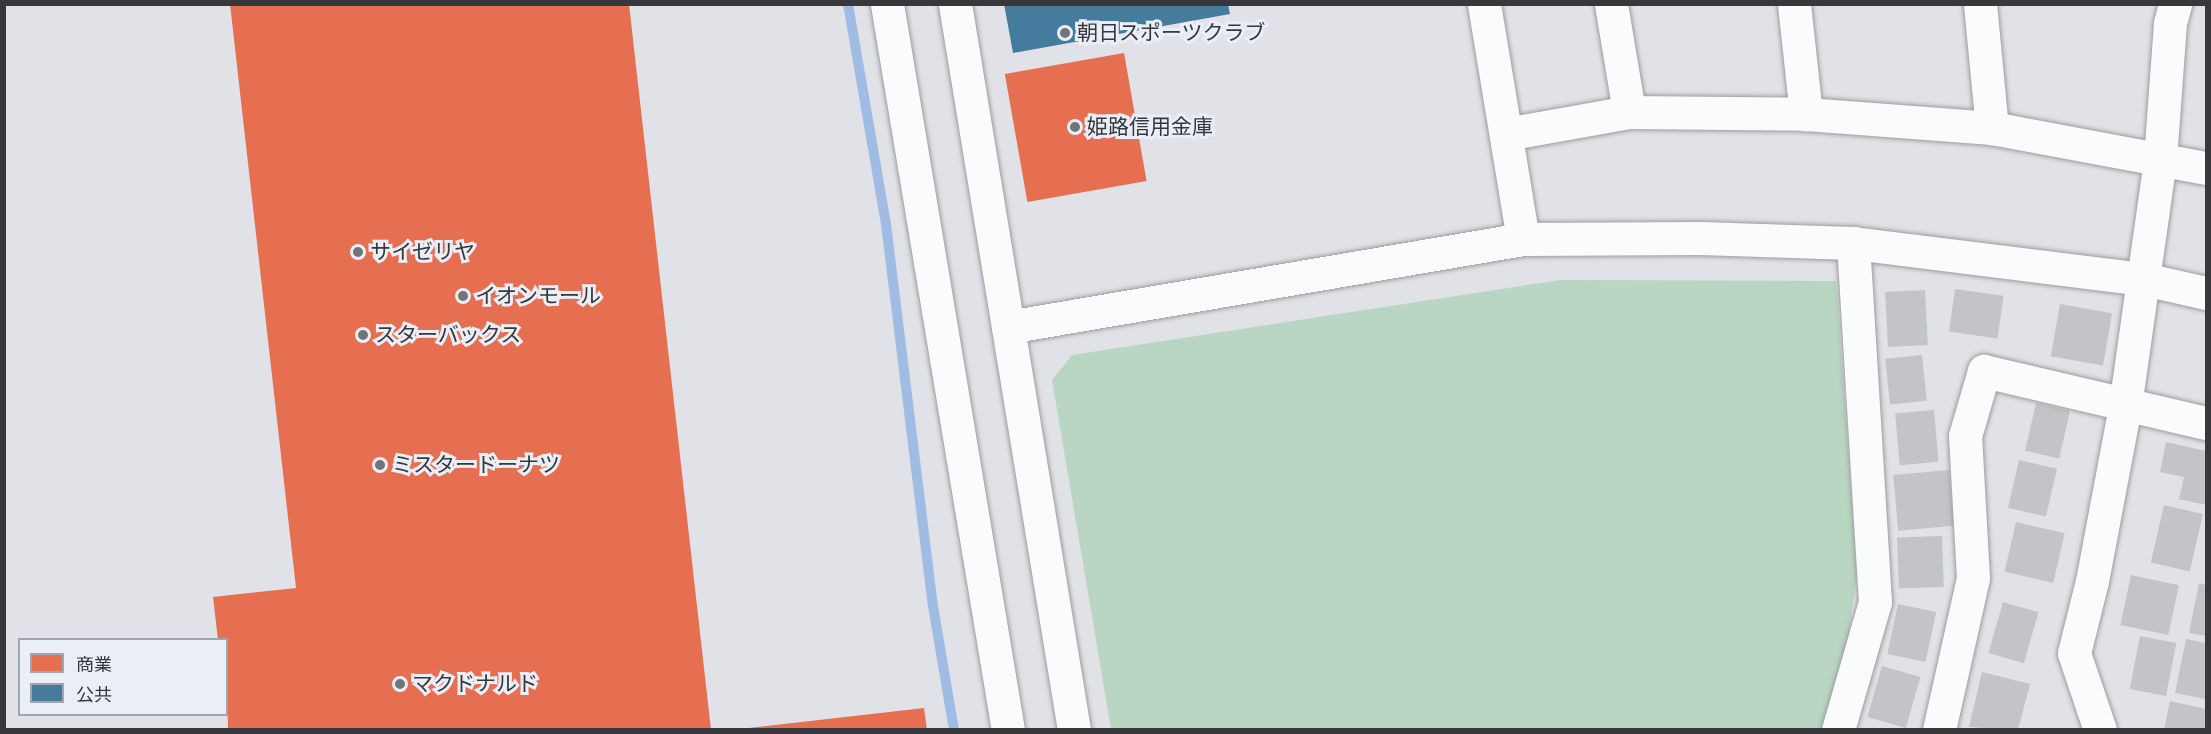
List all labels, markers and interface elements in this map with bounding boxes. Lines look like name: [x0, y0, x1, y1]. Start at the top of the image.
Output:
place label: 朝日スポーツクラブ: [1077, 20, 1266, 46]
marker: 朝日スポーツクラブ: [1058, 26, 1072, 40]
place label: 姫路信用金庫: [1087, 114, 1213, 140]
marker: 姫路信用金庫: [1068, 120, 1082, 134]
place label: サイゼリヤ: [370, 239, 475, 265]
marker: サイゼリヤ: [351, 245, 365, 259]
place label: イオンモール: [475, 283, 601, 309]
marker: イオンモール: [456, 289, 470, 303]
place label: スターバックス: [375, 322, 522, 348]
marker: スターバックス: [356, 328, 370, 342]
place label: ミスタードーナツ: [392, 452, 560, 478]
marker: ミスタードーナツ: [373, 458, 387, 472]
legend: [18, 638, 228, 716]
text: 商業: [76, 654, 112, 675]
place label: マクドナルド: [412, 671, 538, 697]
marker: マクドナルド: [393, 677, 407, 691]
text: 公共: [76, 684, 112, 705]

